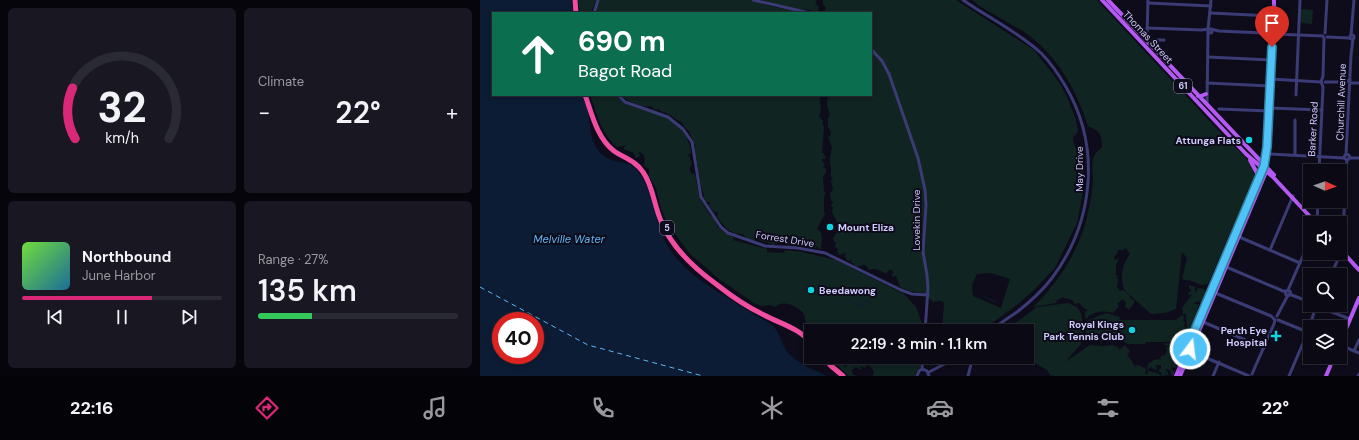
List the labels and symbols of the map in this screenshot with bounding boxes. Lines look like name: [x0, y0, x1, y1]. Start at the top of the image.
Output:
pin: [1255, 6, 1289, 47]
street label: Thomas Street: [1120, 8, 1176, 66]
street label: Churchill Avenue: [1333, 63, 1349, 141]
road number: 61: [1174, 79, 1192, 93]
street label: Barker Road: [1305, 101, 1321, 157]
place label: Attunga Flats: [1176, 134, 1241, 147]
marker: Attunga Flats: [1244, 135, 1254, 145]
street label: May Drive: [1073, 146, 1086, 192]
north arrow: [1303, 164, 1347, 208]
street label: Lovekin Drive: [910, 189, 923, 250]
road number: 5: [660, 221, 674, 235]
place label: Mount Eliza: [838, 221, 894, 234]
marker: Mount Eliza: [825, 222, 835, 232]
street label: Forrest Drive: [755, 228, 815, 250]
water label: Melville Water: [533, 232, 606, 246]
place label: Beedawong: [819, 284, 876, 297]
marker: Beedawong: [806, 285, 816, 295]
speed limit sign: 40: [492, 312, 544, 364]
place label: Royal Kings Park Tennis Club: [1044, 318, 1124, 343]
place label: Perth Eye Hospital: [1221, 324, 1267, 349]
marker: Royal Kings Park Tennis Club: [1127, 325, 1137, 335]
position arrow: [1169, 328, 1211, 370]
marker: Perth Eye Hospital: [1270, 330, 1282, 342]

